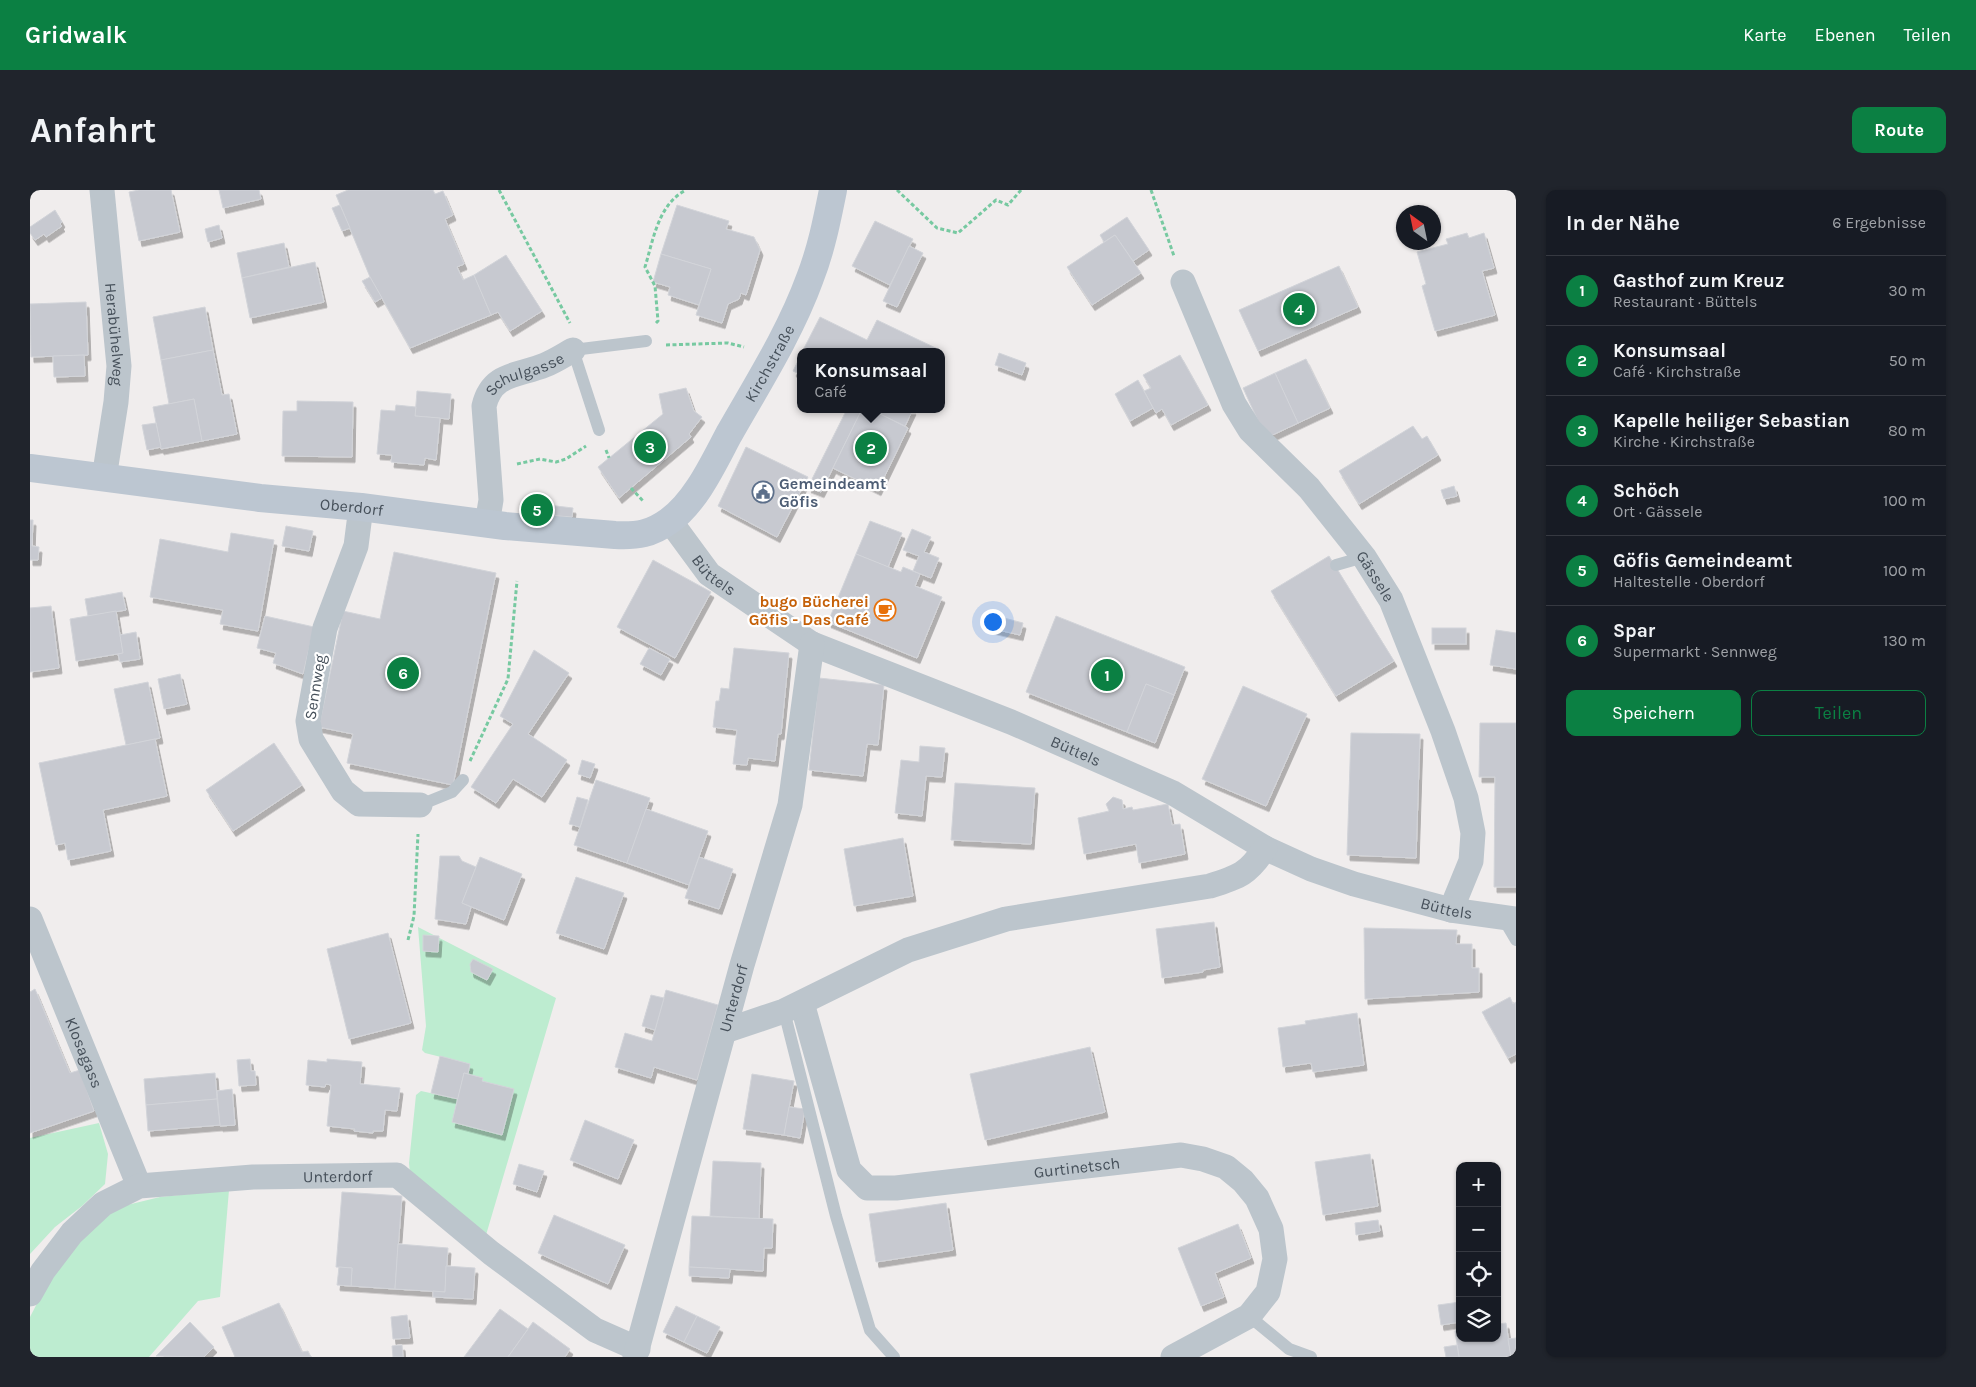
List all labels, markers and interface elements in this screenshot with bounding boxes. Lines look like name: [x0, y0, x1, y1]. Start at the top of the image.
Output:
text: Gridwalk: [25, 21, 127, 49]
text: Karte: [1743, 24, 1787, 46]
text: Ebenen: [1815, 24, 1876, 46]
text: Teilen: [1904, 24, 1951, 46]
button: Route: [1852, 107, 1946, 153]
text: Anfahrt: [30, 110, 156, 151]
north arrow: [1396, 205, 1441, 250]
text: In der Nähe: [1566, 211, 1680, 235]
text: 6 Ergebnisse: [1832, 213, 1926, 232]
text: Gasthof zum Kreuz: [1613, 270, 1784, 292]
text: 1: [1579, 281, 1585, 300]
text: 30 m: [1888, 281, 1926, 300]
street label: Herabühelweg: [101, 282, 129, 387]
pin: 4: [1283, 290, 1315, 328]
text: Restaurant · Büttels: [1613, 292, 1757, 311]
street label: Kirchstraße: [740, 322, 798, 405]
text: Konsumsaal: [1613, 340, 1726, 362]
street label: Schulgasse: [481, 348, 567, 399]
popup: [797, 348, 945, 413]
text: 2: [1577, 351, 1587, 370]
text: 50 m: [1889, 351, 1926, 370]
text: Konsumsaal: [814, 360, 928, 382]
text: Café · Kirchstraße: [1613, 362, 1741, 381]
text: Café: [814, 382, 847, 401]
text: Kapelle heiliger Sebastian: [1613, 410, 1850, 432]
text: 3: [1577, 421, 1587, 440]
text: 80 m: [1888, 421, 1926, 440]
pin: 3: [634, 428, 666, 466]
pin: 2: [855, 429, 887, 467]
text: Kirche · Kirchstraße: [1613, 432, 1755, 451]
place label: Gemeindeamt Göfis: [779, 474, 886, 511]
public building icon: Gemeindeamt Göfis: [751, 480, 775, 504]
text: Schöch: [1613, 480, 1680, 502]
pin: 5: [521, 491, 553, 529]
text: 4: [1577, 491, 1587, 510]
text: 100 m: [1883, 491, 1926, 510]
street label: Oberdorf: [319, 494, 385, 519]
text: Ort · Gässele: [1613, 502, 1702, 521]
street label: Gässele: [1353, 546, 1399, 605]
street label: Büttels: [688, 550, 740, 599]
text: Göfis Gemeindeamt: [1613, 550, 1792, 572]
text: 5: [1577, 561, 1587, 580]
text: 100 m: [1883, 561, 1926, 580]
text: Haltestelle · Oberdorf: [1613, 572, 1765, 591]
place label: bugo Bücherei Göfis - Das Café: [749, 592, 869, 629]
cafe icon: bugo Bücherei Göfis - Das Café: [873, 598, 897, 622]
your location: [980, 609, 1006, 635]
text: Spar: [1613, 620, 1655, 642]
text: 6: [1577, 631, 1587, 650]
text: 130 m: [1883, 631, 1926, 650]
text: Supermarkt · Sennweg: [1613, 642, 1777, 661]
street label: Sennweg: [300, 653, 330, 721]
pin: 6: [387, 654, 419, 692]
pin: 1: [1091, 656, 1123, 694]
button: Speichern: [1566, 690, 1741, 736]
button: Teilen: [1751, 690, 1926, 736]
street label: Büttels: [1048, 731, 1104, 770]
street label: Büttels: [1419, 893, 1474, 922]
street label: Unterdorf: [715, 962, 751, 1034]
street label: Klosagass: [61, 1014, 107, 1091]
street label: Gurtinetsch: [1033, 1153, 1121, 1181]
map controls: [1456, 1162, 1501, 1342]
button: +: [1456, 1162, 1501, 1207]
street label: Unterdorf: [303, 1166, 373, 1186]
button: −: [1456, 1207, 1501, 1252]
button: locate: [1456, 1252, 1501, 1297]
button: layers: [1456, 1297, 1501, 1342]

